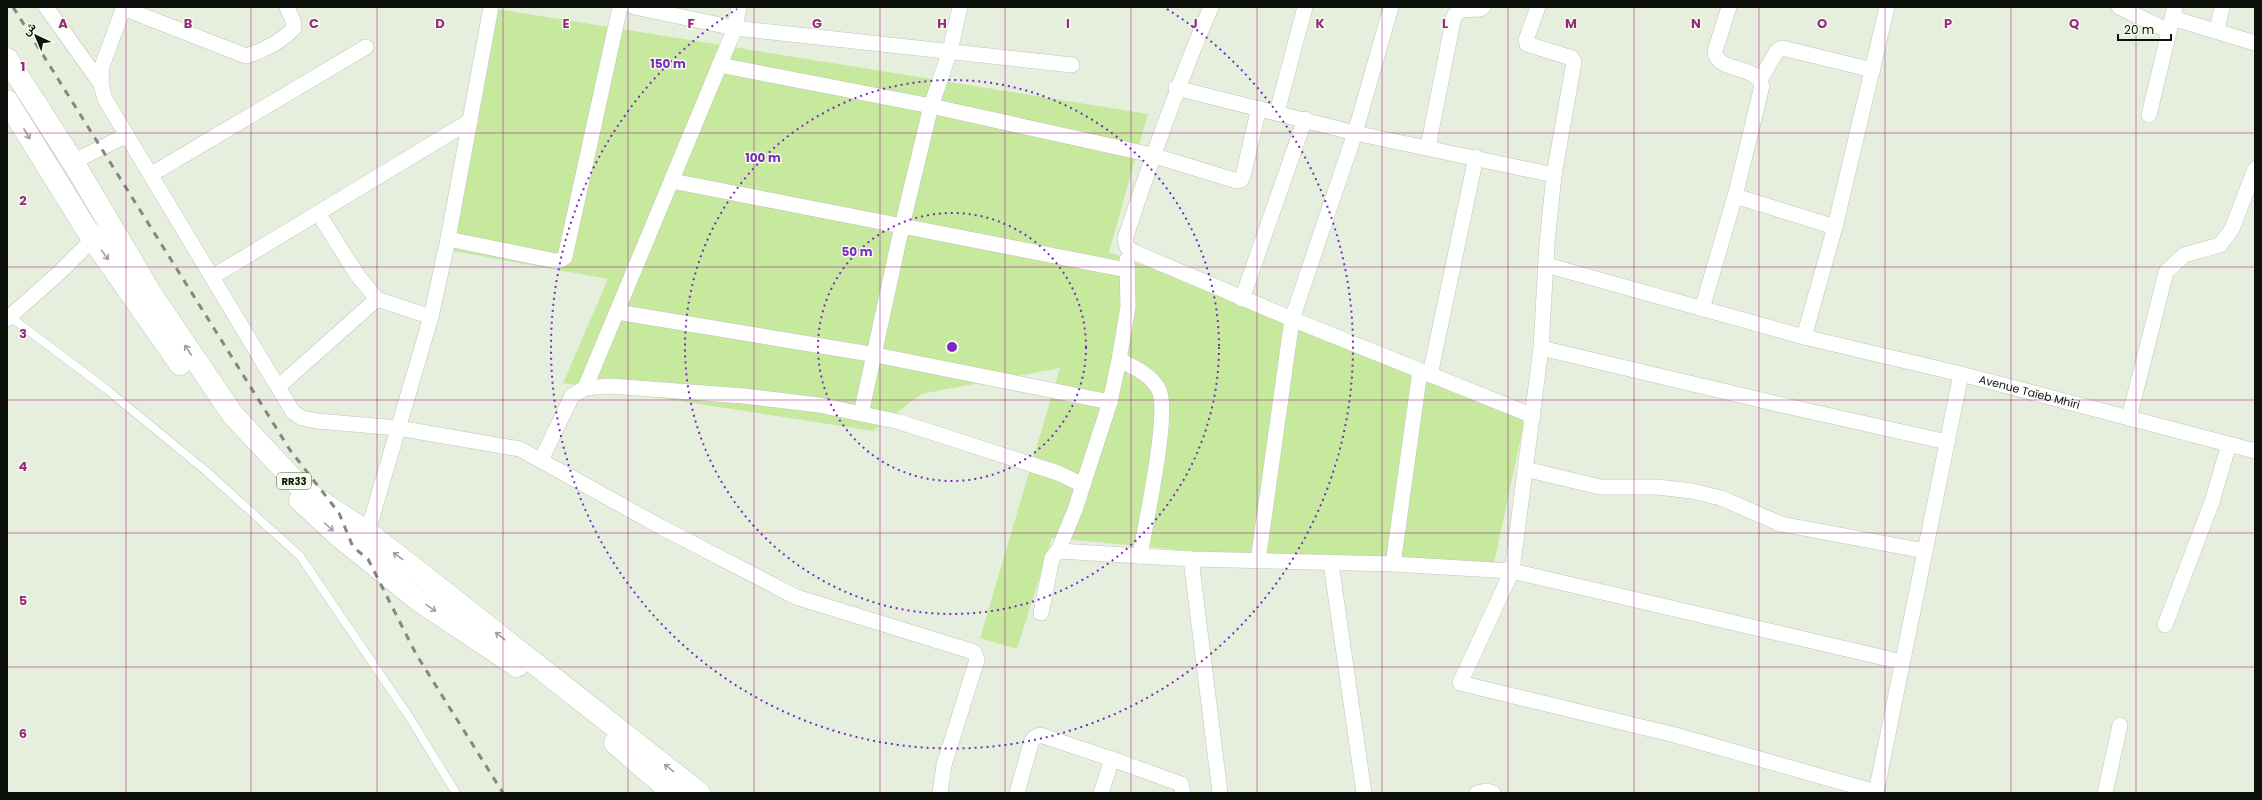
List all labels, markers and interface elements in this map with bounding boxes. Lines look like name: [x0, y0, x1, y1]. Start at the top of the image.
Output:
text: A: [58, 14, 68, 33]
text: B: [184, 14, 193, 33]
text: C: [309, 14, 319, 33]
text: D: [435, 14, 445, 33]
text: E: [562, 14, 570, 33]
text: F: [687, 14, 695, 33]
text: G: [812, 14, 822, 33]
text: H: [937, 14, 947, 33]
text: I: [1066, 14, 1070, 33]
text: J: [1190, 14, 1198, 33]
text: K: [1315, 14, 1325, 33]
text: L: [1442, 14, 1448, 33]
text: M: [1565, 14, 1577, 33]
text: N: [1691, 14, 1701, 33]
text: O: [1817, 14, 1827, 33]
text: P: [1944, 14, 1952, 33]
text: Q: [2069, 14, 2079, 33]
north arrow: [16, 16, 56, 56]
scale bar: [2118, 16, 2171, 42]
text: ش: [19, 18, 39, 39]
text: 20 m: [2124, 21, 2154, 38]
text: 150 m: [650, 55, 686, 72]
text: 1: [21, 57, 25, 76]
one-way arrow: [23, 128, 31, 139]
text: 100 m: [745, 149, 781, 166]
text: 2: [19, 191, 27, 210]
text: 50 m: [842, 243, 873, 260]
one-way arrow: [101, 250, 109, 261]
text: 3: [19, 324, 27, 343]
centre of rings: [945, 340, 959, 354]
one-way arrow: [184, 344, 192, 355]
street label: Avenue Taïeb Mhiri: [1977, 371, 2082, 413]
text: 4: [19, 457, 28, 476]
road number: RR33: [277, 473, 311, 489]
one-way arrow: [324, 522, 334, 531]
one-way arrow: [393, 552, 404, 560]
text: 5: [19, 591, 27, 610]
one-way arrow: [425, 604, 436, 613]
one-way arrow: [495, 632, 506, 641]
text: 6: [19, 724, 27, 743]
one-way arrow: [664, 764, 675, 772]

